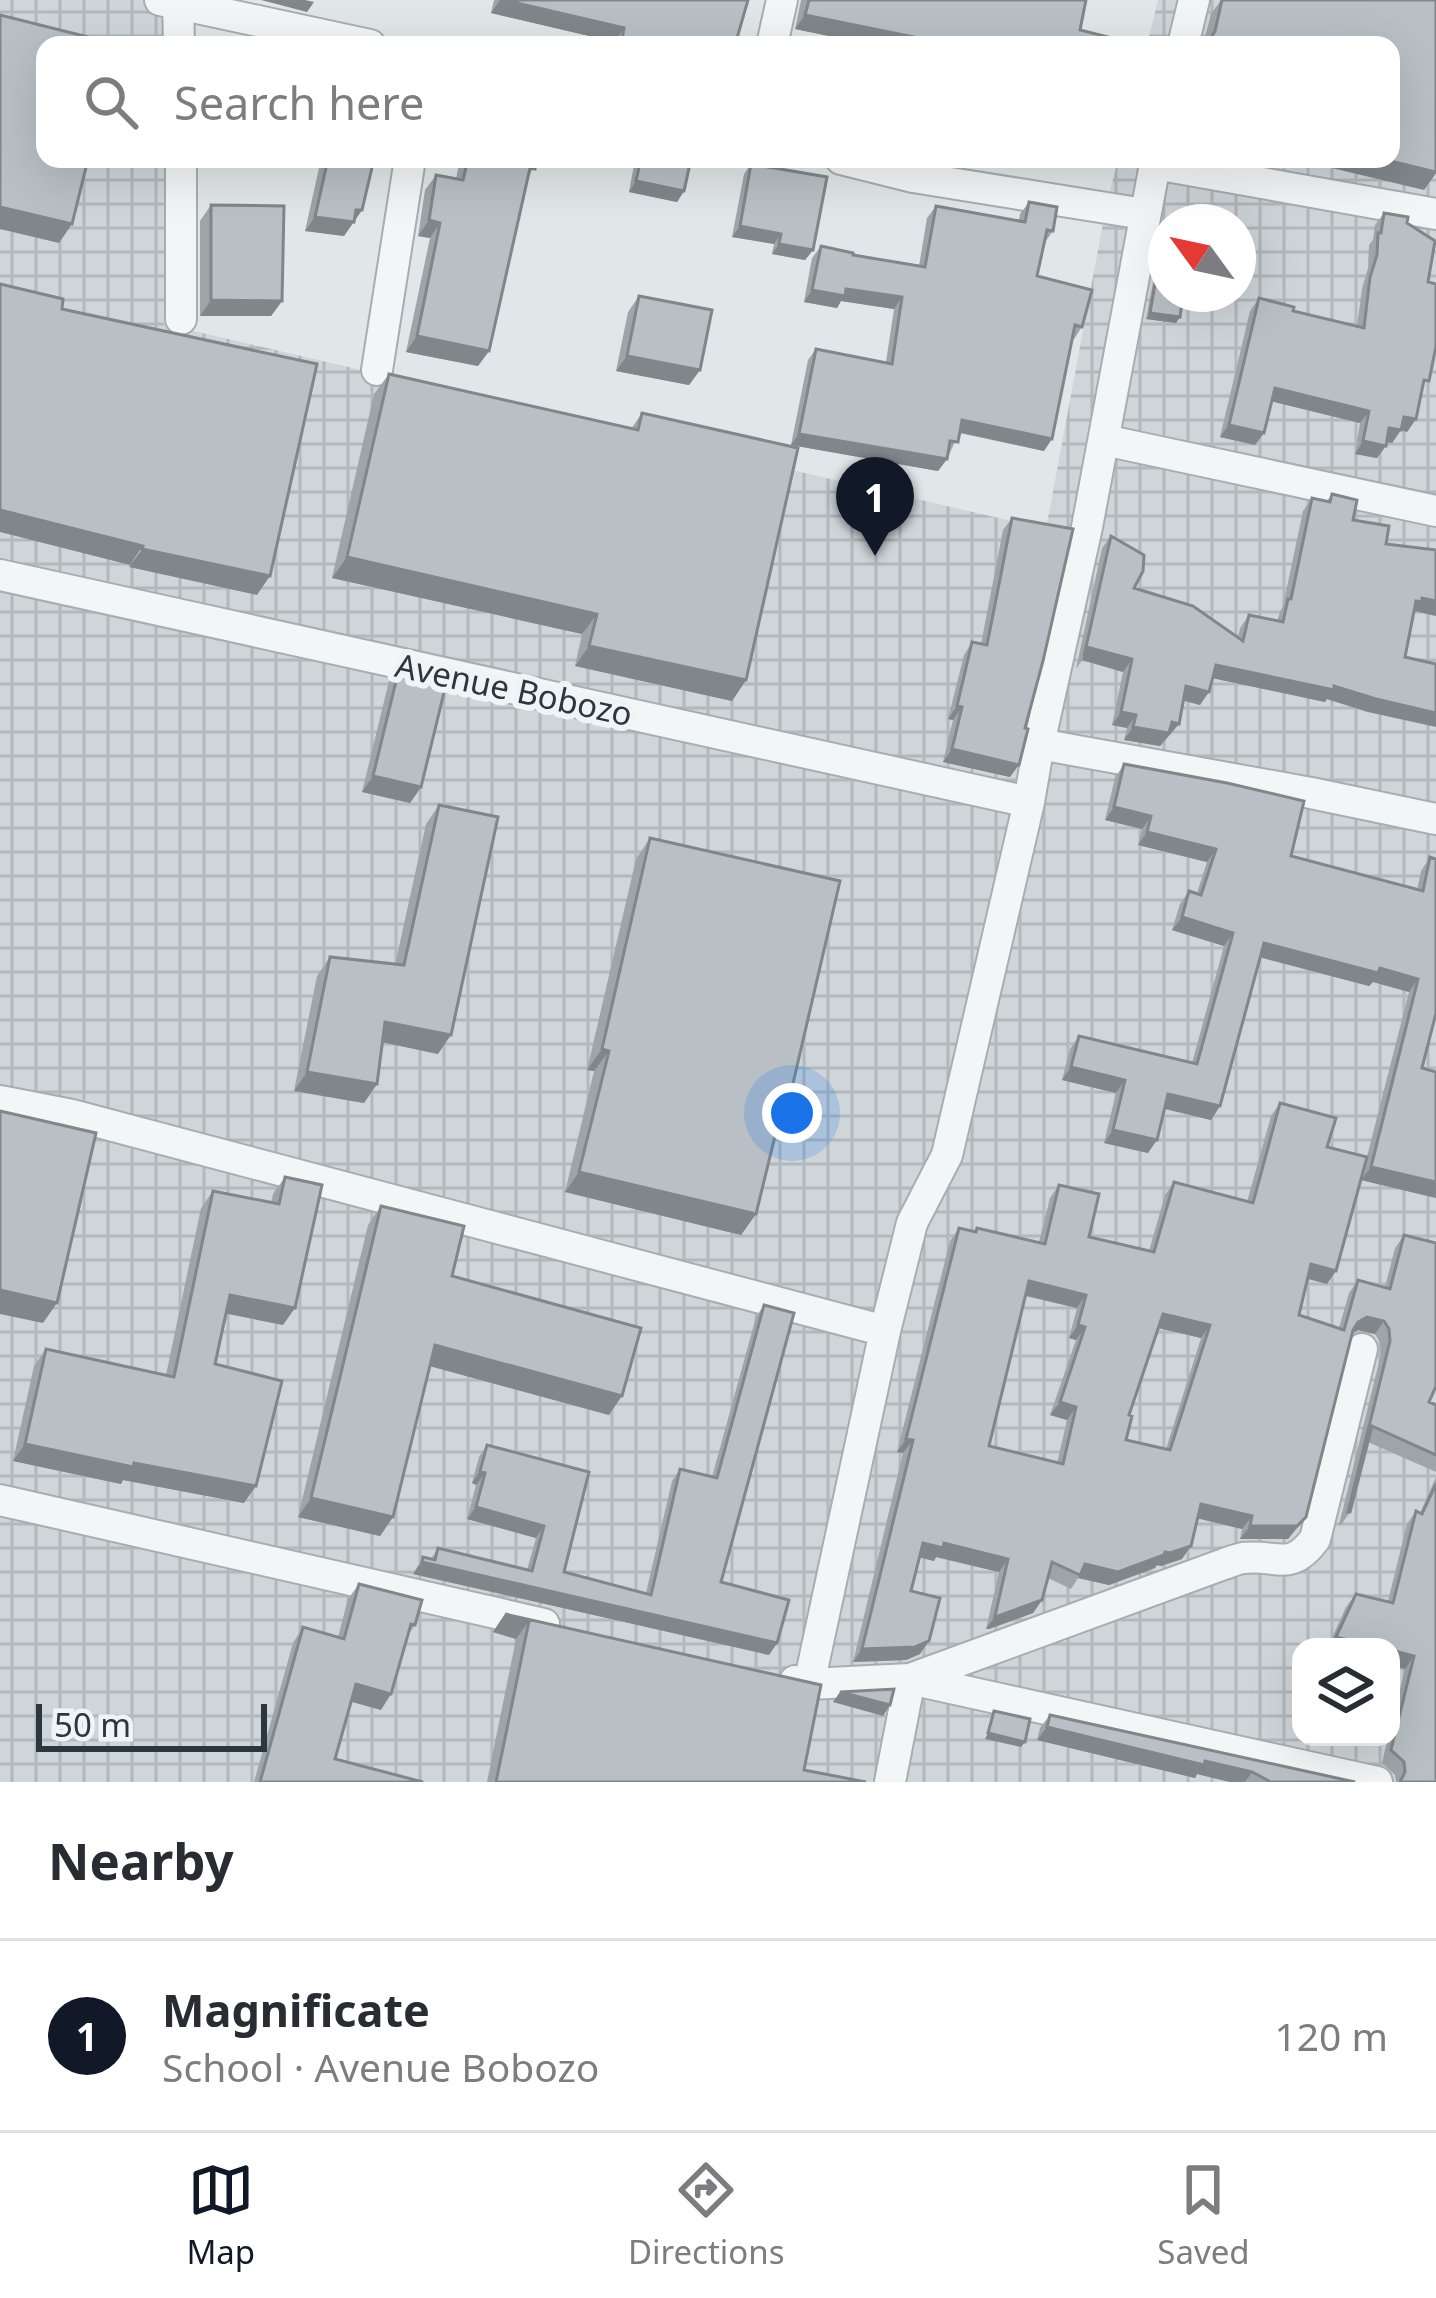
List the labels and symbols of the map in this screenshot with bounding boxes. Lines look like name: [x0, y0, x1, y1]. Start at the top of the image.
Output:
north arrow: [1148, 204, 1256, 312]
pin: 1: [836, 457, 914, 556]
street label: Avenue Bobozo: [391, 642, 637, 736]
your location: [762, 1083, 822, 1143]
scale bar: [36, 1698, 267, 1751]

